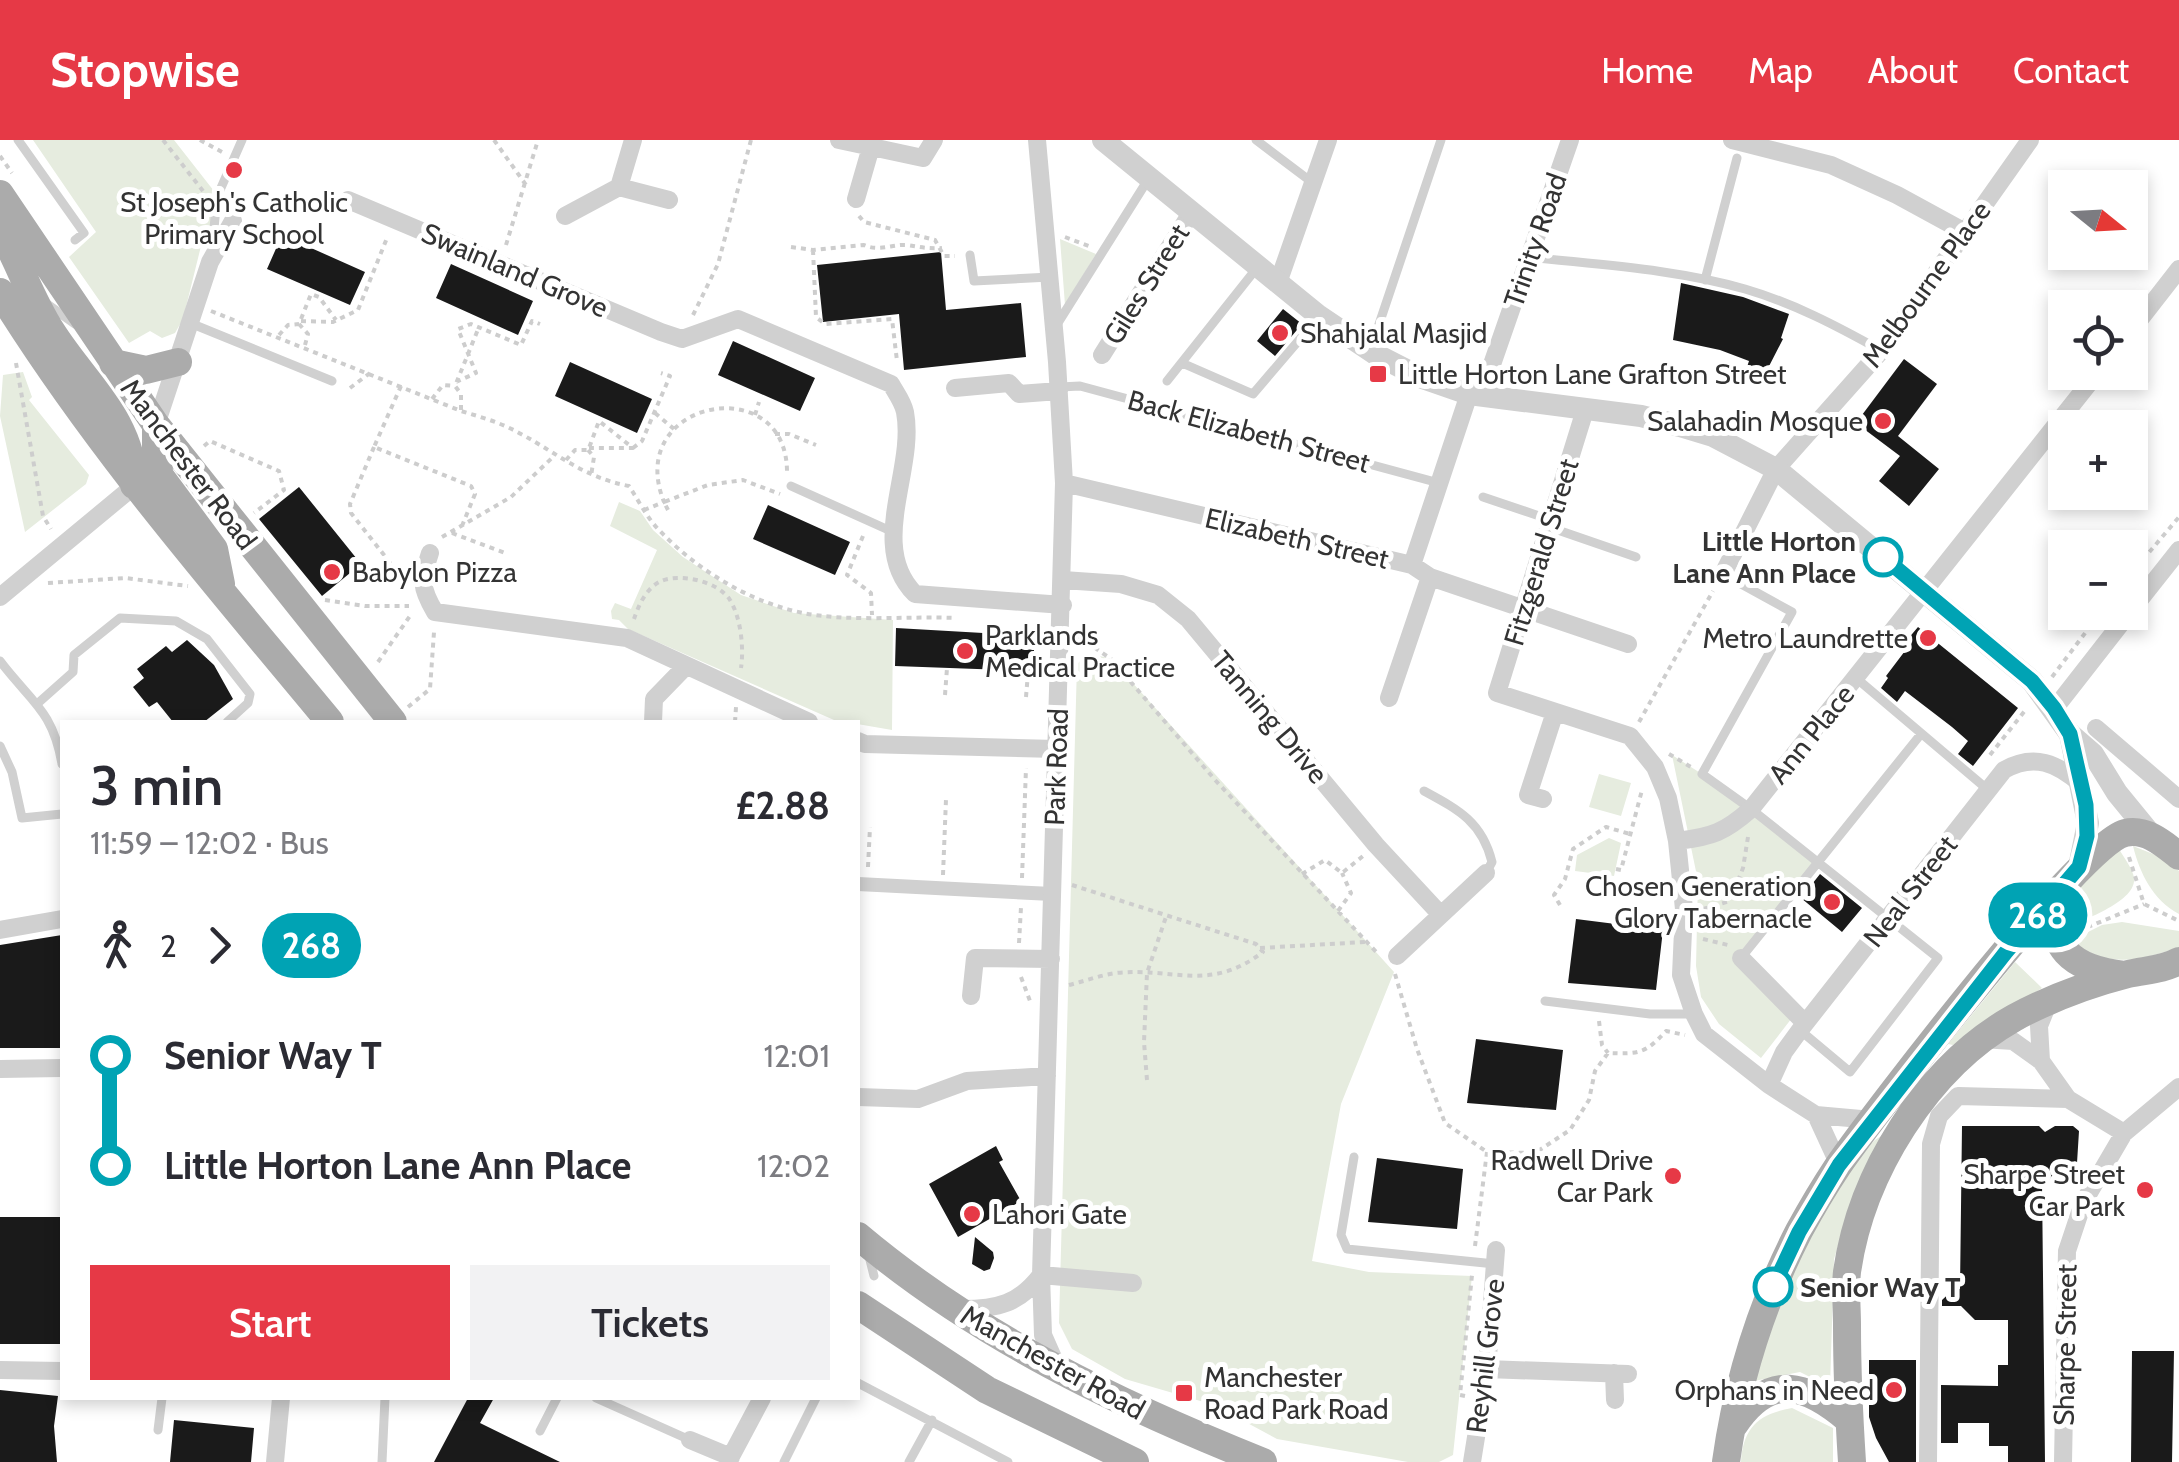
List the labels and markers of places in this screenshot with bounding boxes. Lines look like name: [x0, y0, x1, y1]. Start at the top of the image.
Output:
marker: St Joseph's Catholic Primary School: [223, 159, 245, 181]
place label: St Joseph's Catholic Primary School: [120, 185, 348, 251]
place label: Shahjalal Masjid: [1300, 316, 1487, 350]
marker: Shahjalal Masjid: [1269, 322, 1291, 344]
place label: Little Horton Lane Grafton Street: [1398, 357, 1787, 391]
marker: Little Horton Lane Grafton Street: [1367, 363, 1389, 385]
place label: Salahadin Mosque: [1647, 404, 1863, 438]
marker: Salahadin Mosque: [1872, 410, 1894, 432]
place label: Little Horton Lane Ann Place: [1672, 524, 1856, 590]
marker: Little Horton Lane Ann Place: [1864, 538, 1902, 576]
place label: Babylon Pizza: [352, 555, 518, 589]
marker: Babylon Pizza: [321, 561, 343, 583]
place label: Parklands Medical Practice: [985, 618, 1175, 684]
place label: Metro Laundrette: [1702, 621, 1908, 655]
marker: Metro Laundrette: [1917, 627, 1939, 649]
marker: Parklands Medical Practice: [954, 640, 976, 662]
place label: Chosen Generation Glory Tabernacle: [1585, 869, 1812, 935]
marker: Chosen Generation Glory Tabernacle: [1821, 891, 1843, 913]
place label: Radwell Drive Car Park: [1490, 1143, 1653, 1209]
place label: Sharpe Street Car Park: [1963, 1157, 2125, 1223]
marker: Radwell Drive Car Park: [1662, 1165, 1684, 1187]
marker: Sharpe Street Car Park: [2134, 1179, 2156, 1201]
place label: Lahori Gate: [992, 1197, 1127, 1231]
marker: Lahori Gate: [961, 1203, 983, 1225]
marker: Senior Way T: [1754, 1268, 1792, 1306]
place label: Senior Way T: [1800, 1270, 1961, 1304]
place label: Manchester Road Park Road: [1204, 1360, 1389, 1426]
place label: Orphans in Need: [1675, 1373, 1874, 1407]
marker: Orphans in Need: [1883, 1379, 1905, 1401]
marker: Manchester Road Park Road: [1173, 1382, 1195, 1404]

